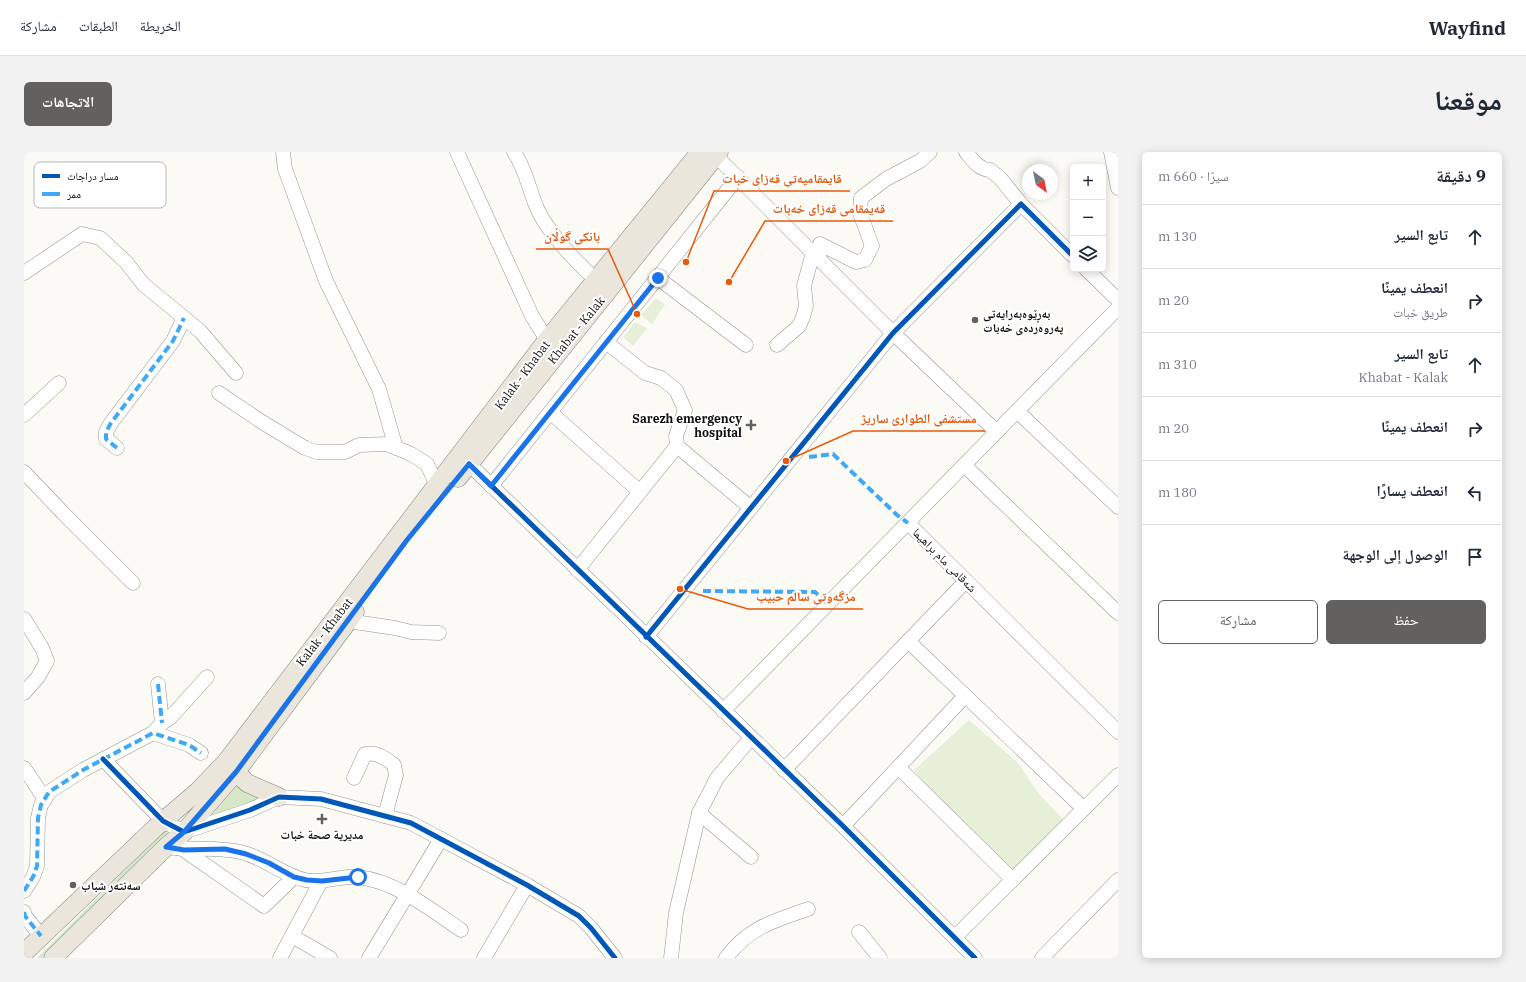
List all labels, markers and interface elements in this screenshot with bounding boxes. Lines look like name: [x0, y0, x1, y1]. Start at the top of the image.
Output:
text: Wayfind: [1429, 16, 1506, 40]
text: مشاركة: [20, 17, 57, 35]
text: الطبقات: [79, 17, 118, 35]
text: الخريطة: [140, 17, 181, 35]
text: موقعنا: [1434, 81, 1502, 118]
button: الاتجاهات: [24, 82, 112, 126]
legend: [34, 162, 166, 208]
north arrow: [1022, 164, 1058, 200]
map controls: [1070, 164, 1106, 272]
button: +: [1070, 164, 1106, 200]
text: 9 دقيقة: [1436, 165, 1486, 187]
callout: قایمقامیەتى قەزای خبات: [714, 166, 850, 191]
text: سيرًا · 660 m: [1158, 168, 1229, 185]
text: مسار دراجات: [67, 169, 119, 183]
text: قایمقامیەتى قەزای خبات: [722, 170, 842, 187]
text: ممر: [66, 187, 81, 201]
callout: قەیمقامی قەزای خەبات: [765, 196, 893, 221]
text: قەیمقامی قەزای خەبات: [773, 200, 885, 217]
button: −: [1070, 200, 1106, 236]
callout: بانکی گوڵان: [536, 224, 608, 249]
text: تابع السير: [1394, 225, 1448, 244]
icon: ahead: [1464, 226, 1486, 248]
text: بانکی گوڵان: [544, 227, 600, 245]
text: 130 m: [1158, 228, 1197, 245]
button: layers: [1070, 236, 1106, 272]
route end: [649, 269, 667, 287]
text: انعطف يمينًا: [1381, 278, 1448, 297]
icon: right: [1464, 290, 1486, 312]
text: 20 m: [1158, 292, 1189, 309]
street label: Khabat - Kalak: [544, 293, 608, 367]
text: طريق خبات: [1393, 304, 1448, 321]
place label: بەڕێوەبەرایەتی پەروەردەی خەبات: [983, 306, 1064, 336]
marker: بەڕێوەبەرایەتی پەروەردەی خەبات: [970, 315, 980, 325]
street label: Kalak - Khabat: [491, 337, 553, 413]
text: تابع السير: [1394, 344, 1448, 363]
icon: ahead: [1464, 354, 1486, 376]
text: 310 m: [1158, 356, 1197, 373]
text: Khabat - Kalak: [1358, 369, 1448, 386]
callout: مستشفى الطوارئ ساريژ: [853, 406, 985, 431]
text: مستشفى الطوارئ ساريژ: [860, 410, 977, 427]
place label: Sarezh emergency hospital: [632, 411, 742, 440]
text: انعطف يمينًا: [1381, 417, 1448, 436]
icon: right: [1464, 418, 1486, 440]
marker: Sarezh emergency hospital: [745, 419, 757, 431]
text: 20 m: [1158, 420, 1189, 437]
text: انعطف يسارًا: [1377, 481, 1448, 500]
icon: left: [1464, 482, 1486, 504]
text: 180 m: [1158, 484, 1197, 501]
street label: شەقامی مام براهیما: [909, 525, 980, 596]
text: الوصول إلى الوجهة: [1342, 545, 1448, 564]
icon: arrive: [1464, 546, 1486, 568]
callout: مزگەوتی سالم حبیب: [748, 584, 863, 609]
text: مزگەوتی سالم حبیب: [756, 588, 856, 606]
street label: Kalak - Khabat: [293, 595, 355, 669]
button: مشاركة: [1158, 600, 1318, 644]
button: حفظ: [1326, 600, 1486, 644]
marker: مديرية صحة خبات: [316, 813, 328, 825]
place label: مديرية صحة خبات: [280, 827, 364, 842]
route start: [349, 868, 367, 886]
place label: سەنتەر شباب: [81, 878, 141, 893]
marker: سەنتەر شباب: [68, 880, 78, 890]

